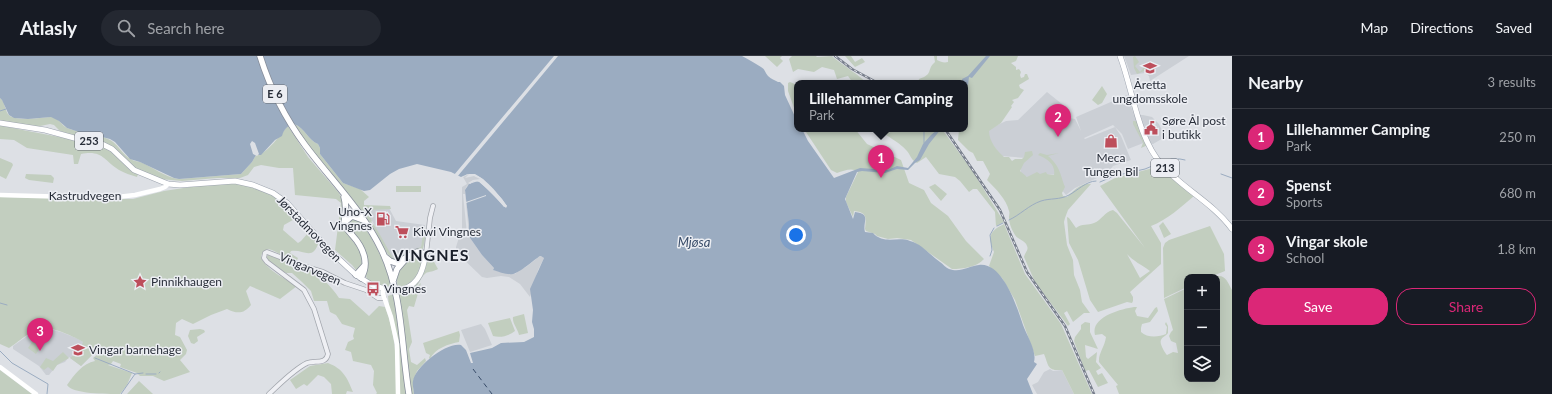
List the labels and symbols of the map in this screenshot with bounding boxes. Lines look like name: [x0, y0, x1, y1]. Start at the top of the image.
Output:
school or university icon: Åretta ungdomsskole: [1142, 60, 1158, 76]
place label: Åretta ungdomsskole: [1112, 77, 1188, 106]
road number: E 6: [263, 85, 287, 103]
pin: 2: [1045, 104, 1071, 137]
place label: Søre Ål post i butikk: [1162, 113, 1226, 142]
public building icon: Søre Ål post i butikk: [1143, 120, 1159, 136]
road number: 253: [75, 132, 103, 150]
shop icon: Meca Tungen Bil: [1103, 133, 1119, 149]
pin: 1: [868, 145, 894, 178]
place label: Meca Tungen Bil: [1084, 150, 1138, 179]
road number: 213: [1151, 159, 1179, 177]
street label: Kastrudvegen: [49, 188, 121, 203]
street label: Jørstadmovegen: [274, 192, 345, 265]
place label: Uno-X Vingnes: [330, 204, 372, 233]
fuel station icon: Uno-X Vingnes: [375, 211, 391, 227]
supermarket icon: Kiwi Vingnes: [394, 224, 410, 240]
place label: Kiwi Vingnes: [413, 224, 481, 239]
your location: [786, 225, 806, 245]
water label: Mjøsa: [678, 234, 711, 250]
district label: VINGNES: [391, 245, 470, 264]
street label: Vingarvegen: [277, 249, 343, 288]
place icon: Pinnikhaugen: [132, 274, 148, 290]
place label: Pinnikhaugen: [151, 274, 222, 289]
bus stop icon: Vingnes: [365, 281, 381, 297]
place label: Vingnes: [384, 281, 426, 296]
pin: 3: [27, 318, 53, 351]
school or university icon: Vingar barnehage: [70, 342, 86, 358]
place label: Vingar barnehage: [89, 342, 181, 357]

